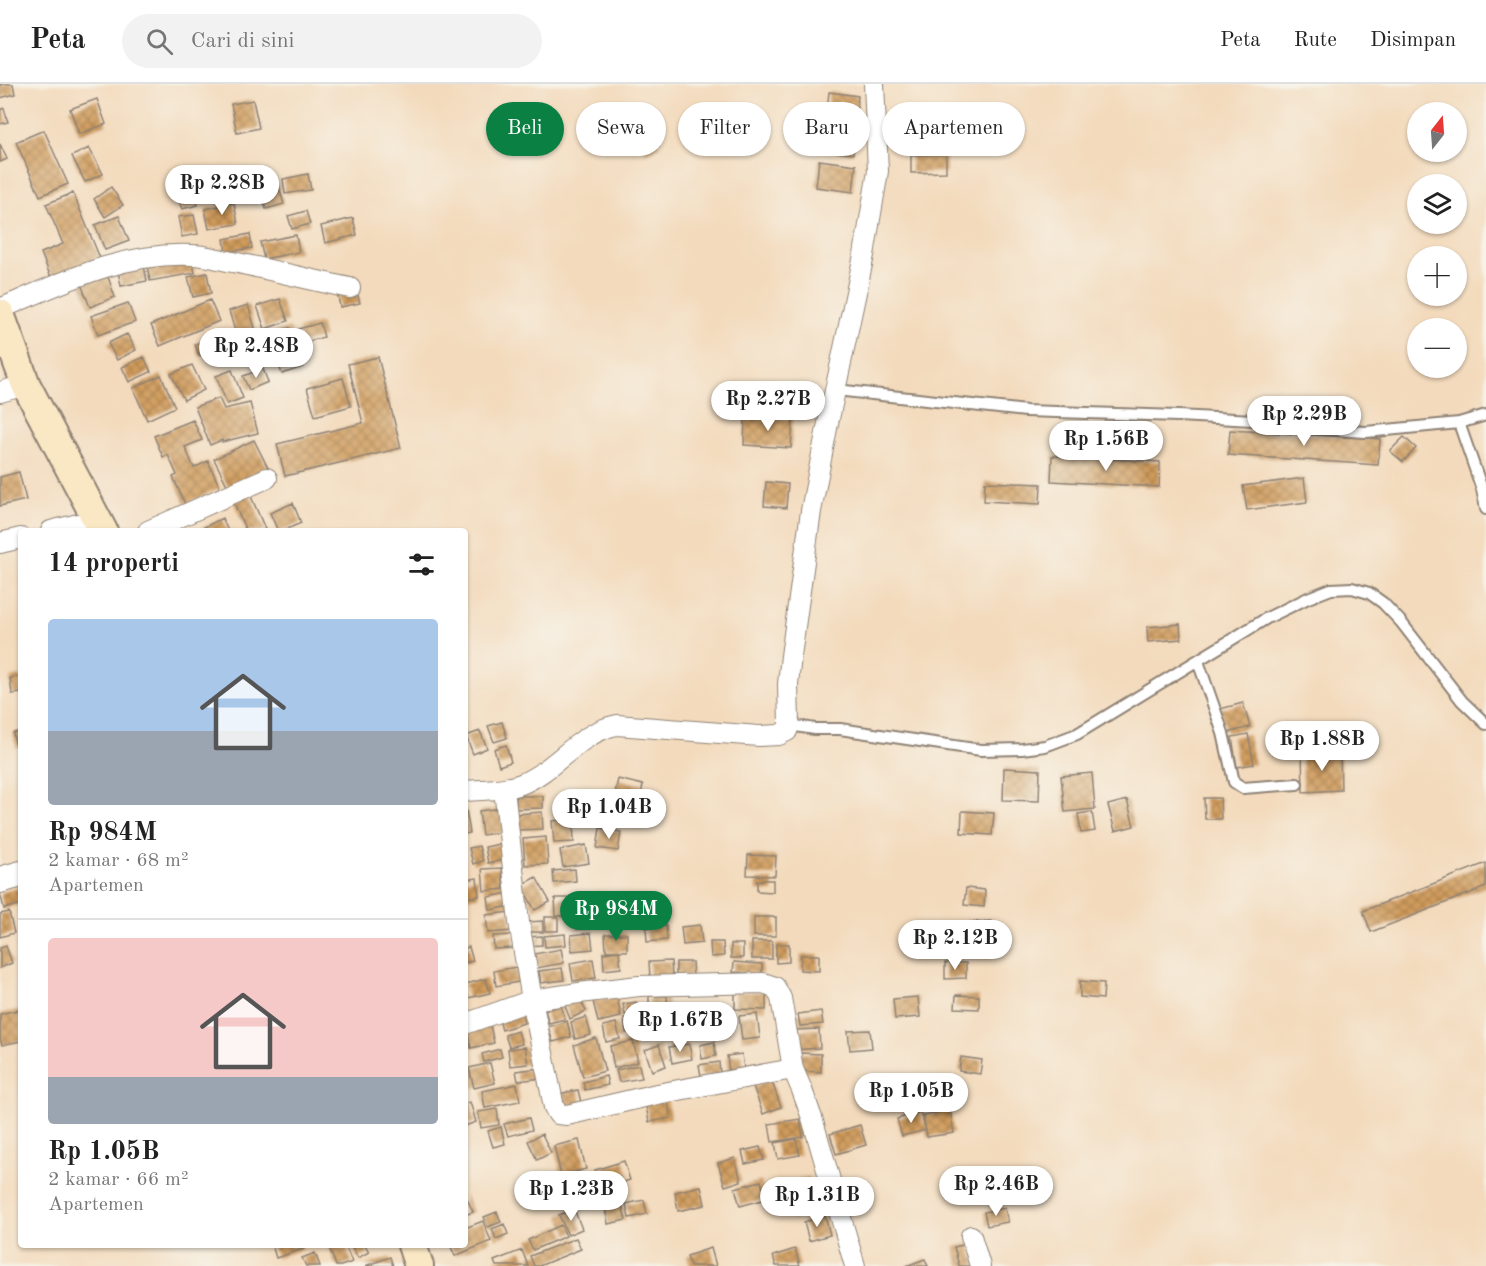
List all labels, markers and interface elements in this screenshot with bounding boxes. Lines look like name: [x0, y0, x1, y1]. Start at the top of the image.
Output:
search box: [122, 14, 542, 68]
icon: search: [143, 25, 176, 58]
text: Peta: [30, 27, 86, 55]
text: Cari di sini: [191, 30, 294, 52]
text: Peta: [1220, 30, 1261, 51]
text: Rute: [1294, 30, 1337, 51]
text: Disimpan: [1370, 30, 1456, 51]
chip: Beli: [486, 102, 564, 156]
chip: Sewa: [576, 102, 666, 156]
chip: Filter: [678, 102, 771, 156]
chip: Baru: [783, 102, 870, 156]
chip: Apartemen: [882, 102, 1025, 156]
north arrow: [1407, 102, 1467, 162]
map controls: [1407, 102, 1467, 378]
pin: Rp 2.28B: [160, 165, 284, 216]
text: Rp 2.28B: [179, 174, 265, 194]
button: layers: [1407, 174, 1467, 234]
button: +: [1407, 246, 1467, 306]
button: −: [1407, 318, 1467, 378]
pin: Rp 2.48B: [194, 328, 318, 379]
text: Rp 2.48B: [213, 337, 299, 357]
pin: Rp 2.27B: [706, 381, 830, 432]
text: Rp 2.27B: [725, 390, 811, 410]
pin: Rp 2.29B: [1242, 396, 1366, 447]
text: Rp 2.29B: [1261, 405, 1347, 425]
pin: Rp 1.56B: [1044, 421, 1168, 472]
text: Rp 1.56B: [1063, 430, 1149, 450]
icon: filters: [405, 548, 438, 581]
text: 14 properti: [48, 551, 179, 577]
icon: home: [189, 658, 297, 766]
pin: Rp 1.88B: [1260, 721, 1384, 772]
text: Rp 1.88B: [1279, 730, 1365, 750]
pin: Rp 1.04B: [547, 789, 671, 840]
text: Rp 1.04B: [566, 798, 652, 818]
text: Rp 984M: [48, 820, 157, 846]
text: 2 kamar · 68 m²: [48, 851, 189, 871]
text: Apartemen: [48, 876, 144, 896]
pin: Rp 984M: [561, 891, 671, 942]
text: Rp 984M: [574, 900, 658, 920]
pin: Rp 2.12B: [893, 920, 1017, 971]
text: Rp 2.12B: [912, 929, 998, 949]
icon: home: [189, 977, 297, 1085]
pin: Rp 1.67B: [618, 1002, 742, 1053]
text: Rp 1.67B: [637, 1011, 723, 1031]
pin: Rp 1.05B: [849, 1073, 973, 1124]
text: Rp 1.05B: [868, 1082, 954, 1102]
text: Rp 1.05B: [48, 1139, 159, 1165]
pin: Rp 2.46B: [934, 1166, 1058, 1217]
text: 2 kamar · 66 m²: [48, 1170, 189, 1190]
pin: Rp 1.23B: [509, 1171, 633, 1222]
text: Rp 2.46B: [953, 1175, 1039, 1195]
pin: Rp 1.31B: [755, 1177, 879, 1228]
text: Rp 1.23B: [528, 1180, 614, 1200]
text: Rp 1.31B: [774, 1186, 860, 1206]
text: Apartemen: [48, 1195, 144, 1215]

